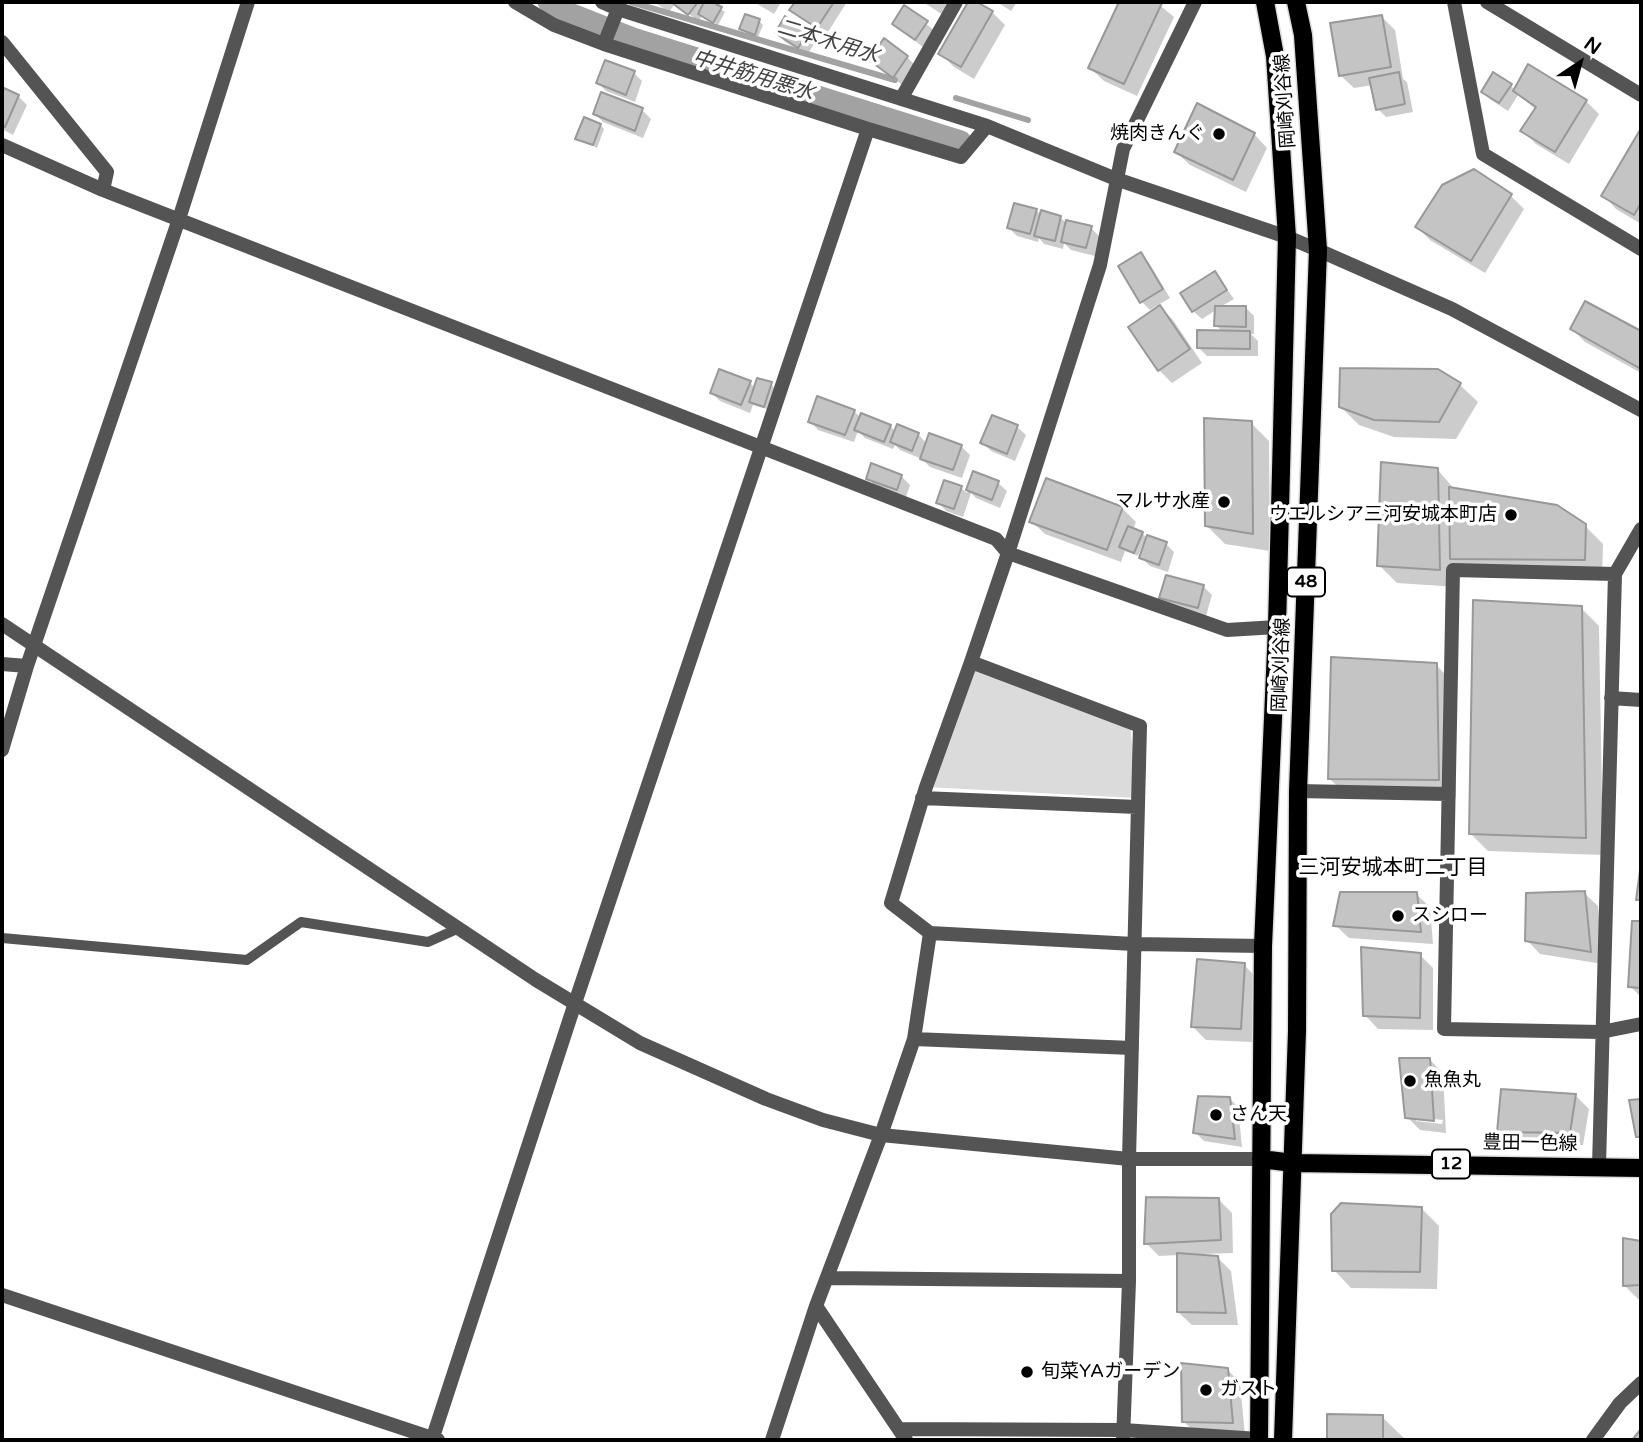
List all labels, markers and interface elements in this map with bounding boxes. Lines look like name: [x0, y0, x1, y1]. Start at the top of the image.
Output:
water label: 二本木用水: [774, 15, 882, 69]
north arrow: [1545, 28, 1615, 98]
text: N: [1580, 33, 1605, 59]
water label: 中井筋用悪水: [689, 46, 817, 106]
street label: 岡崎刈谷線: [1271, 53, 1301, 149]
place label: 焼肉きんぐ: [1110, 123, 1205, 145]
marker: 焼肉きんぐ: [1211, 126, 1227, 142]
place label: マルサ水産: [1115, 491, 1210, 513]
marker: マルサ水産: [1216, 494, 1232, 510]
place label: ウエルシア三河安城本町店: [1269, 504, 1497, 526]
marker: ウエルシア三河安城本町店: [1503, 507, 1519, 523]
road number: 48: [1287, 568, 1325, 596]
street label: 岡崎刈谷線: [1269, 617, 1295, 713]
district label: 三河安城本町二丁目: [1299, 855, 1487, 881]
place label: スシロー: [1412, 905, 1488, 927]
marker: スシロー: [1390, 908, 1406, 924]
place label: 魚魚丸: [1424, 1070, 1481, 1092]
marker: 魚魚丸: [1402, 1073, 1418, 1089]
place label: さん天: [1230, 1104, 1287, 1126]
marker: さん天: [1208, 1107, 1224, 1123]
street label: 豊田一色線: [1482, 1132, 1578, 1156]
road number: 12: [1432, 1149, 1470, 1178]
place label: 旬菜YAガーデン: [1041, 1361, 1180, 1383]
marker: 旬菜YAガーデン: [1019, 1364, 1035, 1380]
place label: ガスト: [1220, 1379, 1277, 1401]
marker: ガスト: [1198, 1382, 1214, 1398]

